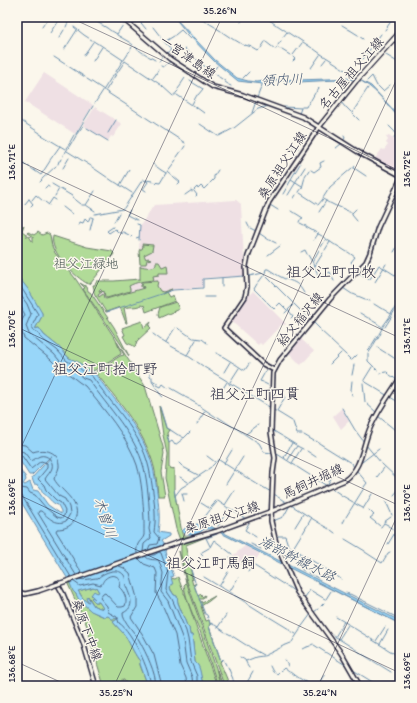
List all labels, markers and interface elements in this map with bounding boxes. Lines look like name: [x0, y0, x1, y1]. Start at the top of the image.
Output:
text: 35.26°N: [203, 4, 237, 17]
street label: 一宮津島線: [157, 32, 220, 82]
street label: 名古屋祖父江線: [315, 33, 387, 112]
water label: 領内川: [261, 70, 303, 90]
street label: 桑原祖父江線: [254, 127, 310, 202]
text: 136.71°E: [5, 144, 18, 180]
text: 136.72°E: [400, 150, 413, 187]
park label: 祖父江緑地: [53, 256, 119, 271]
district label: 祖父江町中牧: [286, 263, 376, 281]
street label: 給父稲沢線: [274, 288, 327, 349]
text: 136.70°E: [5, 310, 18, 348]
text: 136.71°E: [400, 318, 413, 354]
district label: 祖父江町拾町野: [52, 360, 158, 378]
district label: 祖父江町四貫: [210, 385, 300, 403]
street label: 馬飼井堀線: [280, 460, 347, 502]
text: 136.69°E: [5, 478, 18, 515]
text: 136.70°E: [400, 484, 413, 522]
water label: 木曽川: [90, 495, 120, 541]
street label: 桑原祖父江線: [183, 498, 262, 536]
water label: 海部幹線水路: [256, 532, 339, 586]
district label: 祖父江町馬飼: [166, 554, 256, 572]
street label: 桑原下中線: [69, 597, 106, 664]
text: 136.68°E: [5, 645, 18, 683]
text: 136.69°E: [400, 652, 413, 689]
text: 35.25°N: [99, 686, 133, 699]
text: 35.24°N: [303, 686, 337, 699]

